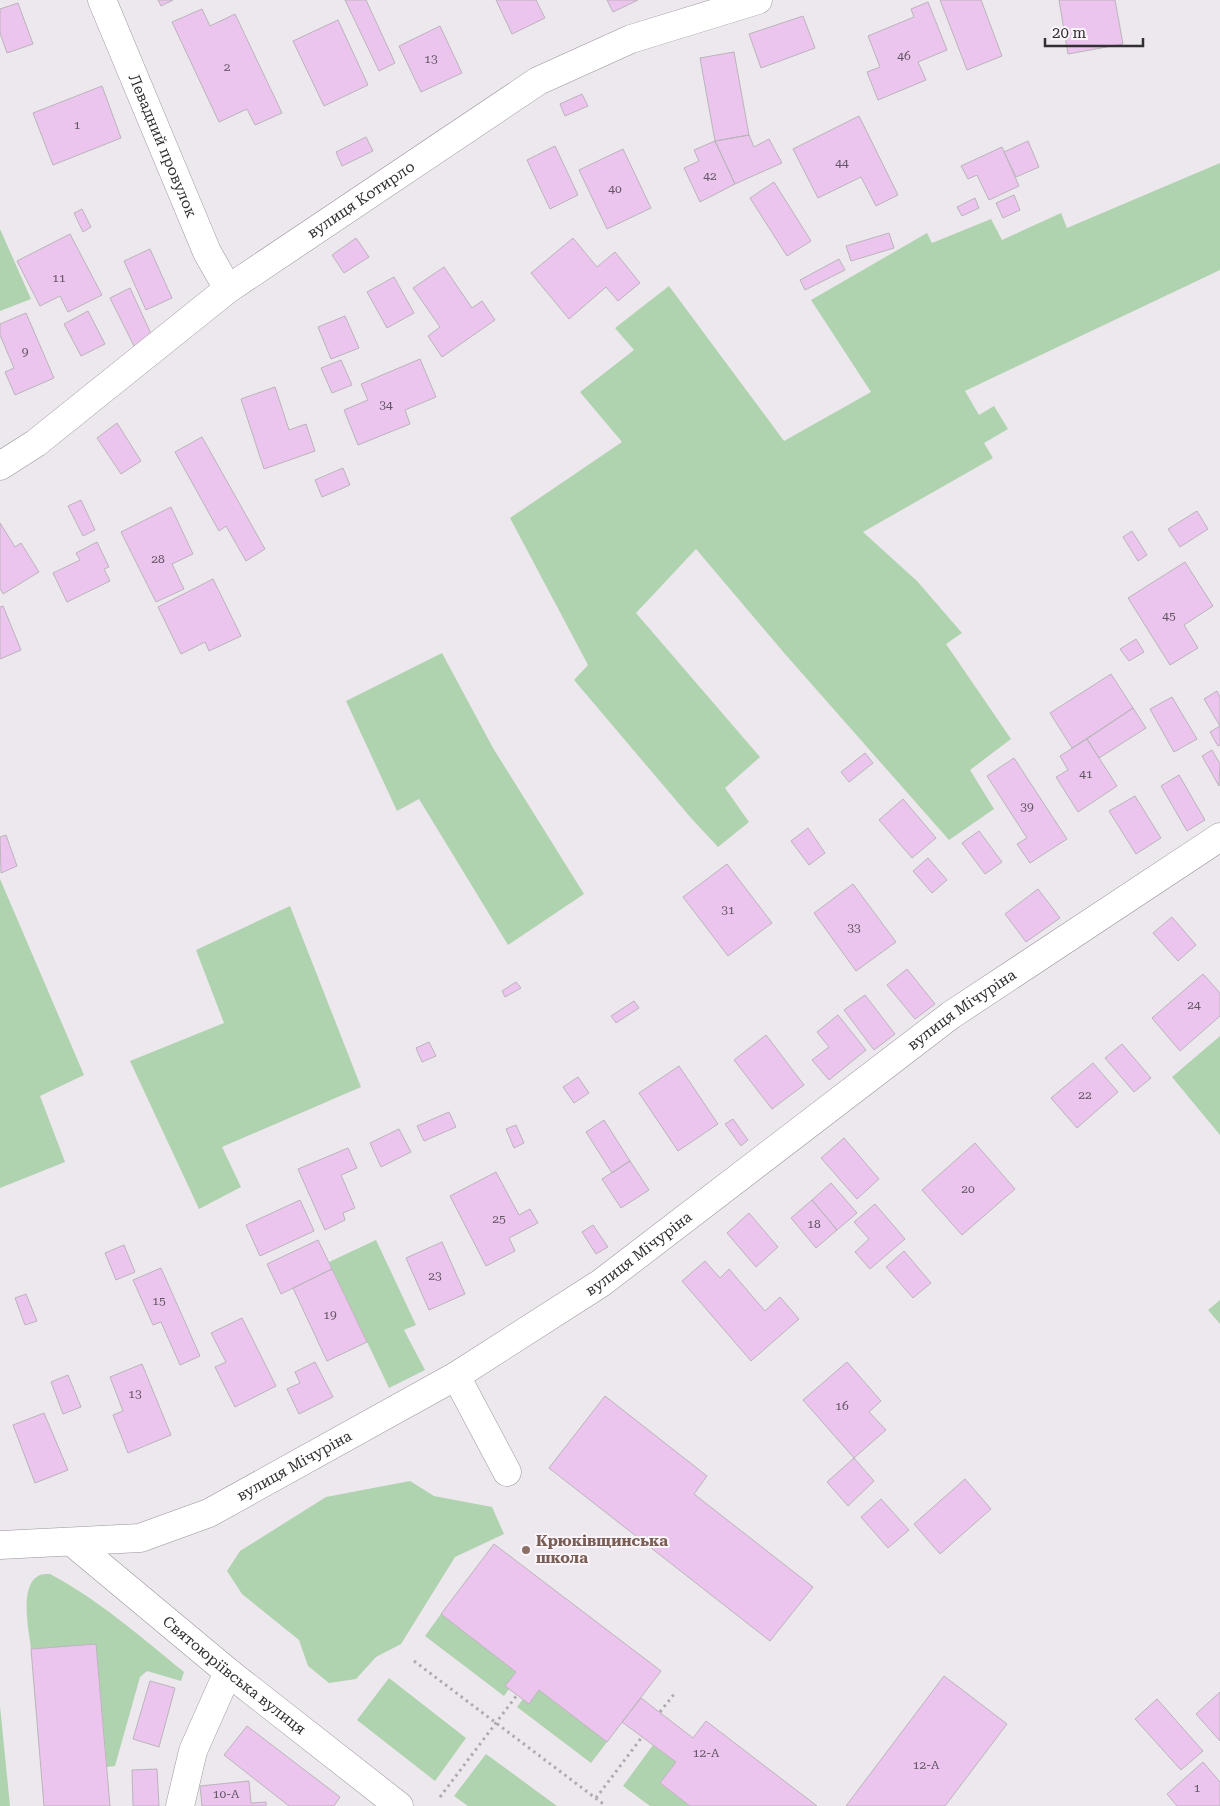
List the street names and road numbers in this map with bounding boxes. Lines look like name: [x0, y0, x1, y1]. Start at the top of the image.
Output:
street label: Левадний провулок: [125, 71, 201, 221]
street label: вулиця Котирло: [304, 157, 418, 242]
street label: вулиця Мічуріна: [904, 965, 1020, 1054]
street label: вулиця Мічуріна: [582, 1208, 695, 1300]
street label: вулиця Мічуріна: [234, 1427, 355, 1505]
street label: Святоюріївська вулиця: [159, 1612, 309, 1738]

